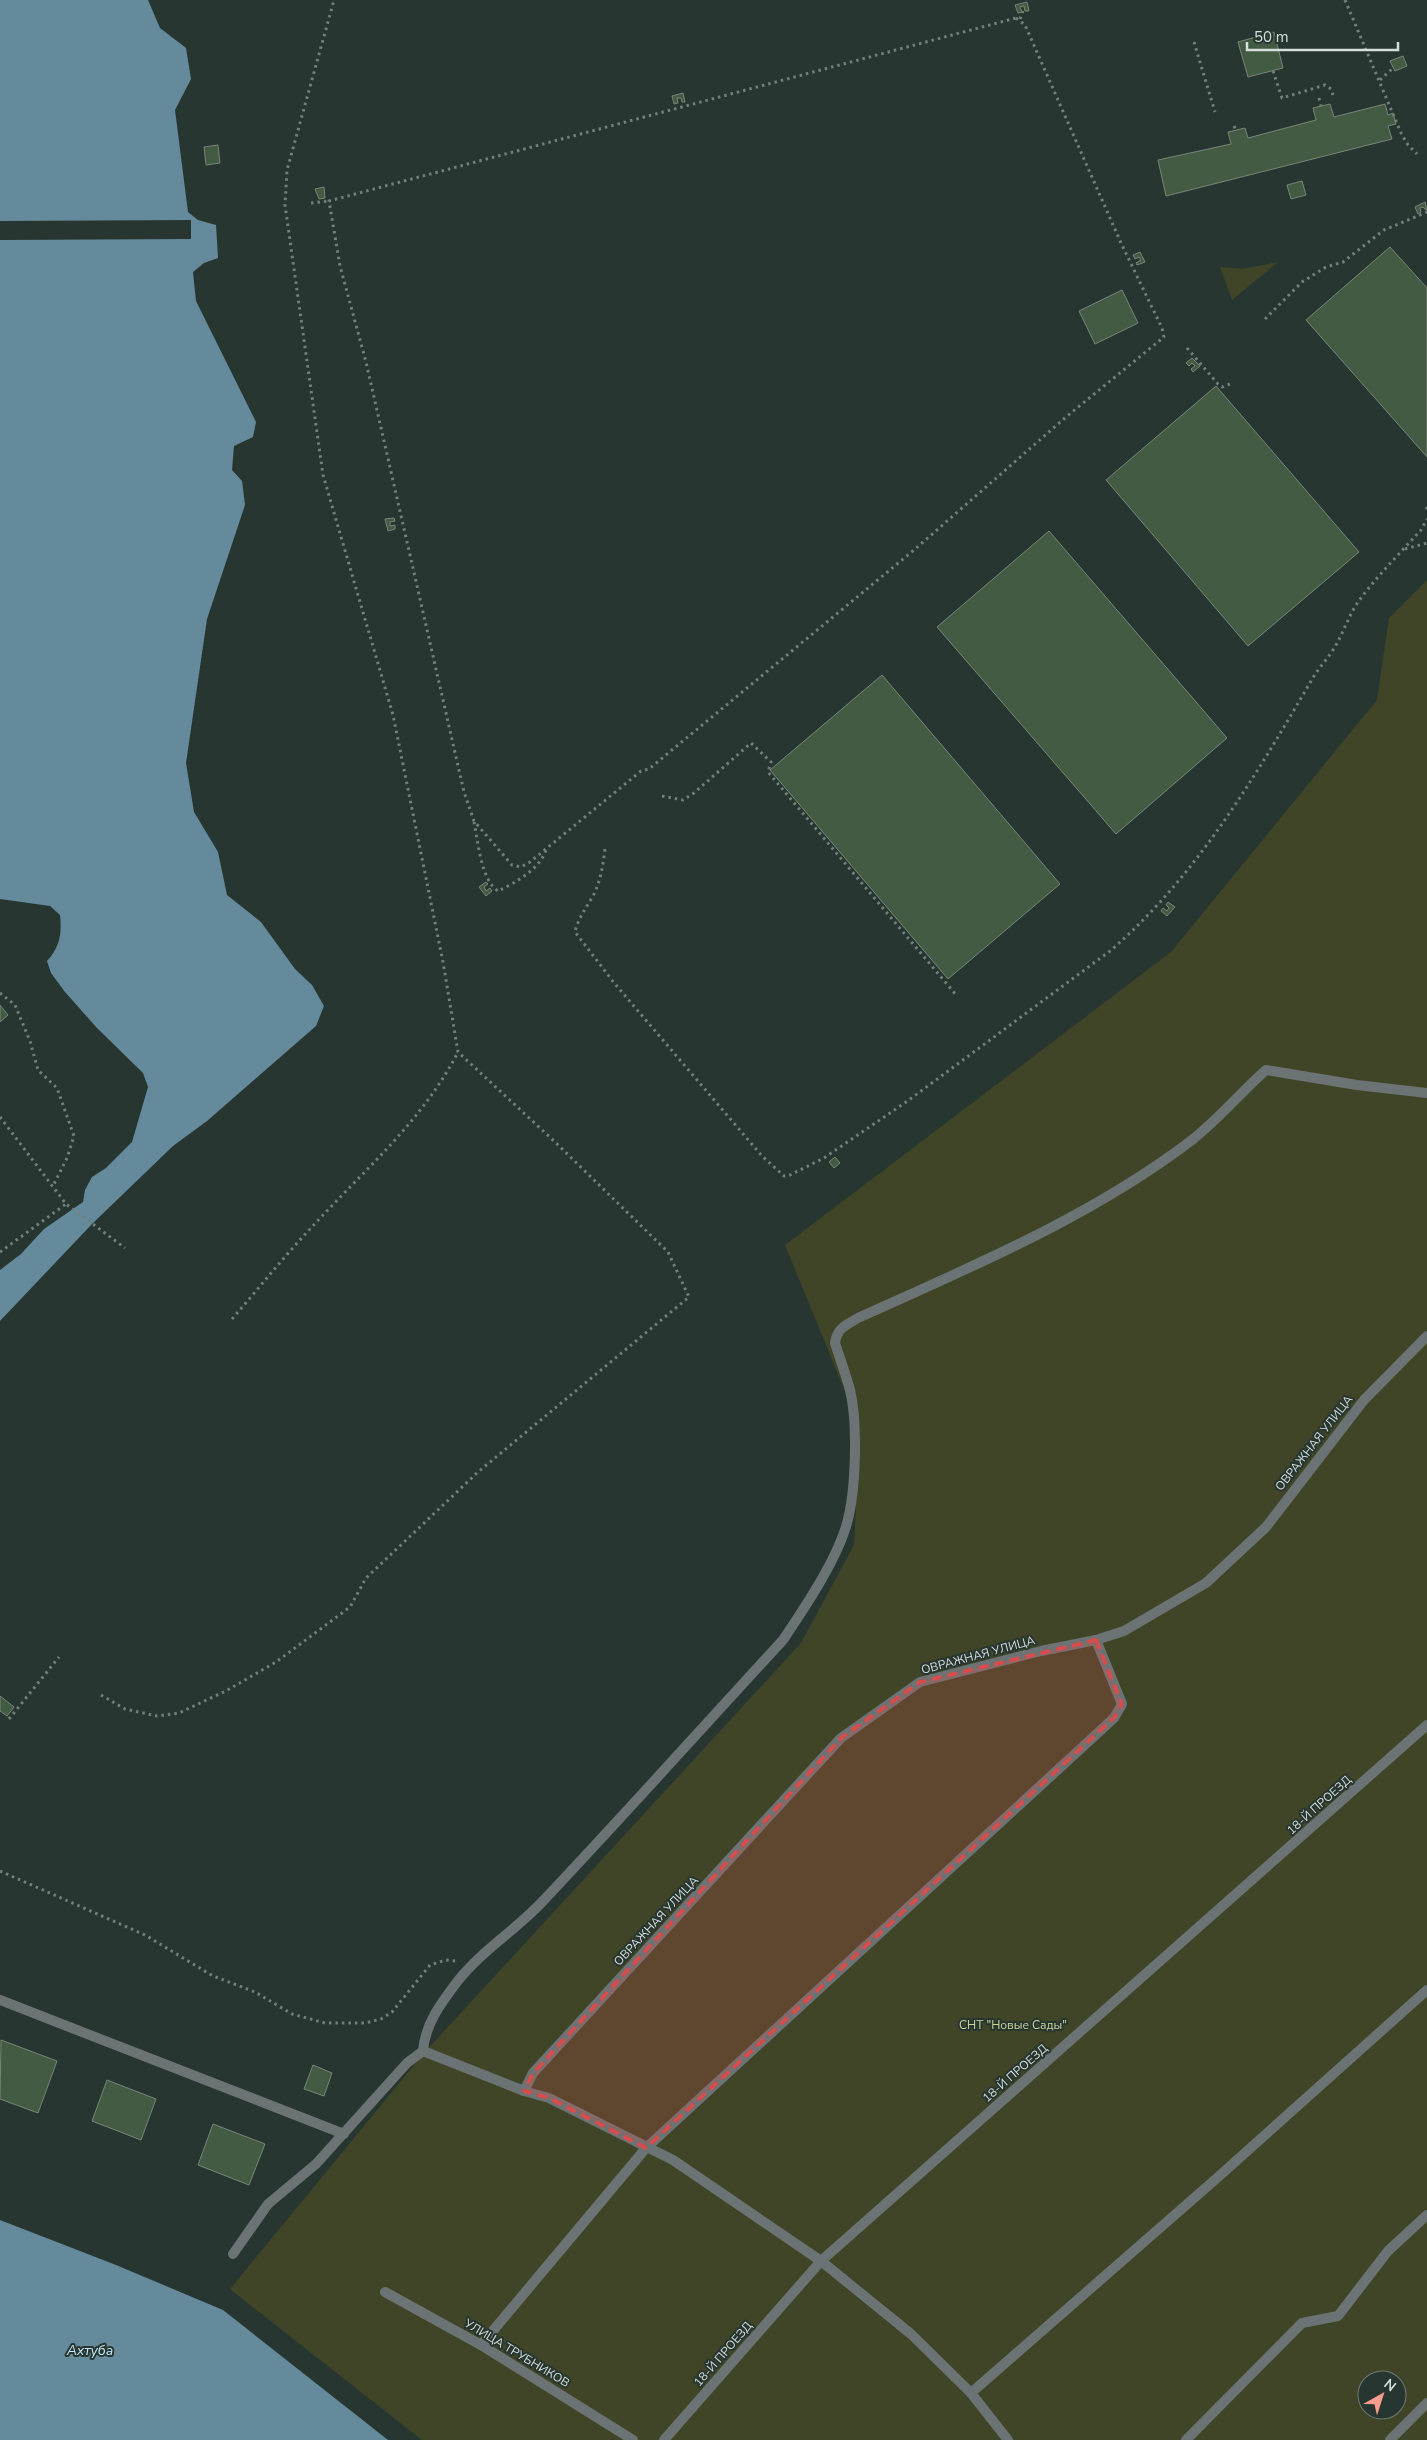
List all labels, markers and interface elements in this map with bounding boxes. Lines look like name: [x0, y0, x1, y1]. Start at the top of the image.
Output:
scale bar: [1247, 20, 1398, 52]
text: 50 m: [1254, 27, 1289, 47]
street label: ОВРАЖНАЯ УЛИЦА: [1272, 1392, 1357, 1494]
street label: ОВРАЖНАЯ УЛИЦА: [919, 1632, 1037, 1678]
street label: 18-Й ПРОЕЗД: [1283, 1771, 1355, 1838]
street label: ОВРАЖНАЯ УЛИЦА: [610, 1873, 702, 1969]
park label: СНТ "Новые Сады": [959, 2017, 1067, 2033]
street label: 18-Й ПРОЕЗД: [979, 2040, 1051, 2106]
street label: УЛИЦА ТРУБНИКОВ: [460, 2315, 573, 2391]
street label: 18-Й ПРОЕЗД: [690, 2318, 756, 2390]
water label: Ахтуба: [66, 2341, 113, 2360]
north arrow: [1357, 2370, 1407, 2420]
text: N: [1380, 2375, 1400, 2396]

